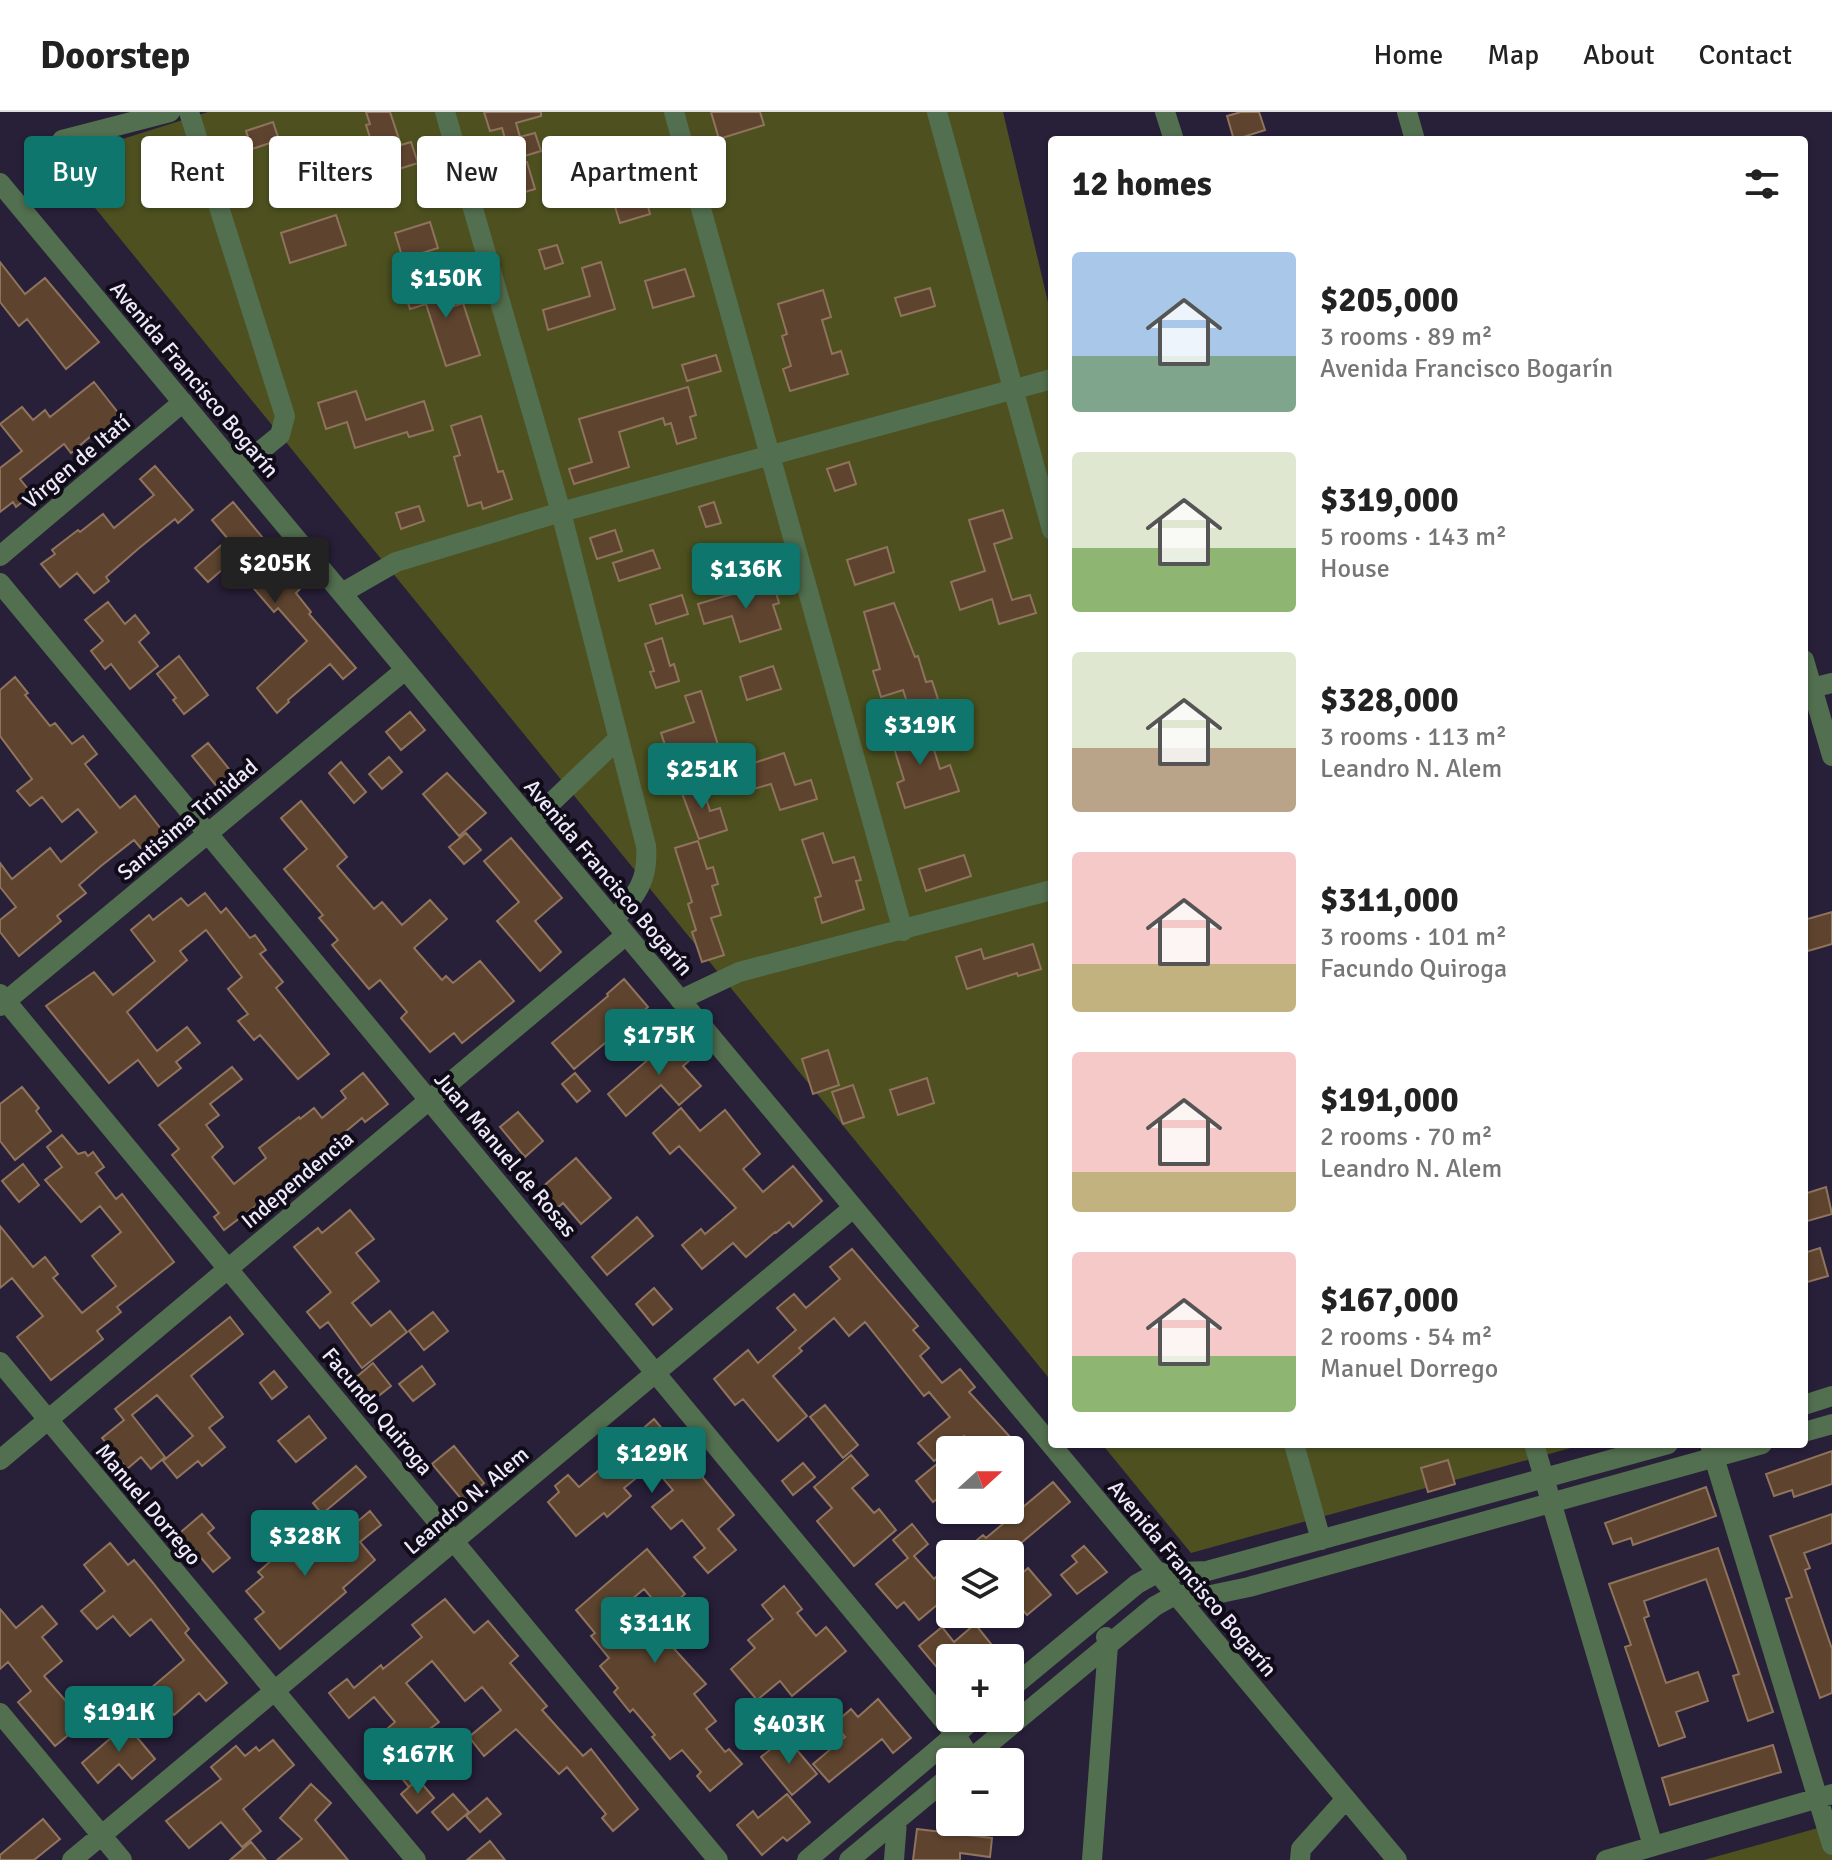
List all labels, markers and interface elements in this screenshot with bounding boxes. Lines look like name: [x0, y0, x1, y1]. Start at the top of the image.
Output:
text: Doorstep: [40, 32, 190, 79]
text: Home: [1374, 38, 1443, 72]
text: Map: [1487, 38, 1539, 72]
text: About: [1583, 38, 1655, 72]
text: Contact: [1699, 38, 1792, 72]
chip: Buy: [24, 136, 125, 208]
chip: Rent: [141, 136, 253, 208]
chip: Filters: [269, 136, 401, 208]
chip: New: [417, 136, 526, 208]
chip: Apartment: [542, 136, 726, 208]
icon: filters: [1740, 162, 1784, 206]
text: 12 homes: [1072, 163, 1212, 205]
pin: $150K: [390, 252, 502, 320]
text: $150K: [410, 262, 482, 294]
street label: Avenida Francisco Bogarín: [105, 276, 285, 483]
text: $205,000: [1320, 279, 1459, 321]
icon: home: [1136, 284, 1232, 380]
text: 3 rooms · 89 m²: [1320, 321, 1493, 353]
text: Avenida Francisco Bogarín: [1320, 353, 1613, 385]
street label: Virgen de Itatí: [17, 408, 136, 514]
text: $319,000: [1320, 479, 1459, 521]
icon: home: [1136, 484, 1232, 580]
text: 5 rooms · 143 m²: [1320, 521, 1507, 553]
pin: $205K: [219, 537, 331, 605]
pin: $136K: [690, 543, 802, 611]
text: $205K: [239, 547, 311, 579]
text: $136K: [710, 553, 782, 585]
text: House: [1320, 553, 1390, 585]
text: $328,000: [1320, 679, 1459, 721]
icon: home: [1136, 684, 1232, 780]
pin: $319K: [864, 699, 976, 767]
text: $319K: [884, 709, 956, 741]
text: 3 rooms · 113 m²: [1320, 721, 1507, 753]
pin: $251K: [646, 743, 758, 811]
street label: Santisima Trinidad: [112, 753, 263, 886]
text: $251K: [666, 753, 738, 785]
text: Leandro N. Alem: [1320, 753, 1502, 785]
street label: Avenida Francisco Bogarín: [519, 774, 699, 981]
text: $311,000: [1320, 879, 1459, 921]
icon: home: [1136, 884, 1232, 980]
text: 3 rooms · 101 m²: [1320, 921, 1507, 953]
text: Facundo Quiroga: [1320, 953, 1507, 985]
pin: $175K: [603, 1009, 715, 1077]
text: $175K: [623, 1019, 695, 1051]
street label: Juan Manuel de Rosas: [429, 1066, 583, 1242]
text: $191,000: [1320, 1079, 1459, 1121]
icon: home: [1136, 1084, 1232, 1180]
text: 2 rooms · 70 m²: [1320, 1121, 1493, 1153]
street label: Independencia: [236, 1125, 359, 1234]
text: Leandro N. Alem: [1320, 1153, 1502, 1185]
text: $167,000: [1320, 1279, 1459, 1321]
icon: home: [1136, 1284, 1232, 1380]
text: 2 rooms · 54 m²: [1320, 1321, 1493, 1353]
street label: Facundo Quiroga: [316, 1342, 439, 1481]
text: Manuel Dorrego: [1320, 1353, 1498, 1385]
pin: $129K: [596, 1427, 708, 1495]
north arrow: [936, 1436, 1024, 1524]
map controls: [936, 1436, 1024, 1836]
text: $129K: [616, 1437, 688, 1469]
street label: Manuel Dorrego: [90, 1438, 207, 1571]
street label: Leandro N. Alem: [399, 1440, 534, 1560]
street label: Avenida Francisco Bogarín: [1103, 1475, 1283, 1682]
pin: $328K: [249, 1510, 361, 1578]
text: $328K: [269, 1520, 341, 1552]
button: layers: [936, 1540, 1024, 1628]
pin: $311K: [599, 1597, 711, 1665]
text: $311K: [619, 1607, 691, 1639]
button: +: [936, 1644, 1024, 1732]
pin: $191K: [63, 1686, 175, 1754]
text: $191K: [83, 1696, 155, 1728]
pin: $403K: [733, 1698, 845, 1766]
text: $403K: [753, 1708, 825, 1740]
pin: $167K: [362, 1728, 474, 1796]
text: $167K: [382, 1738, 454, 1770]
button: −: [936, 1748, 1024, 1836]

